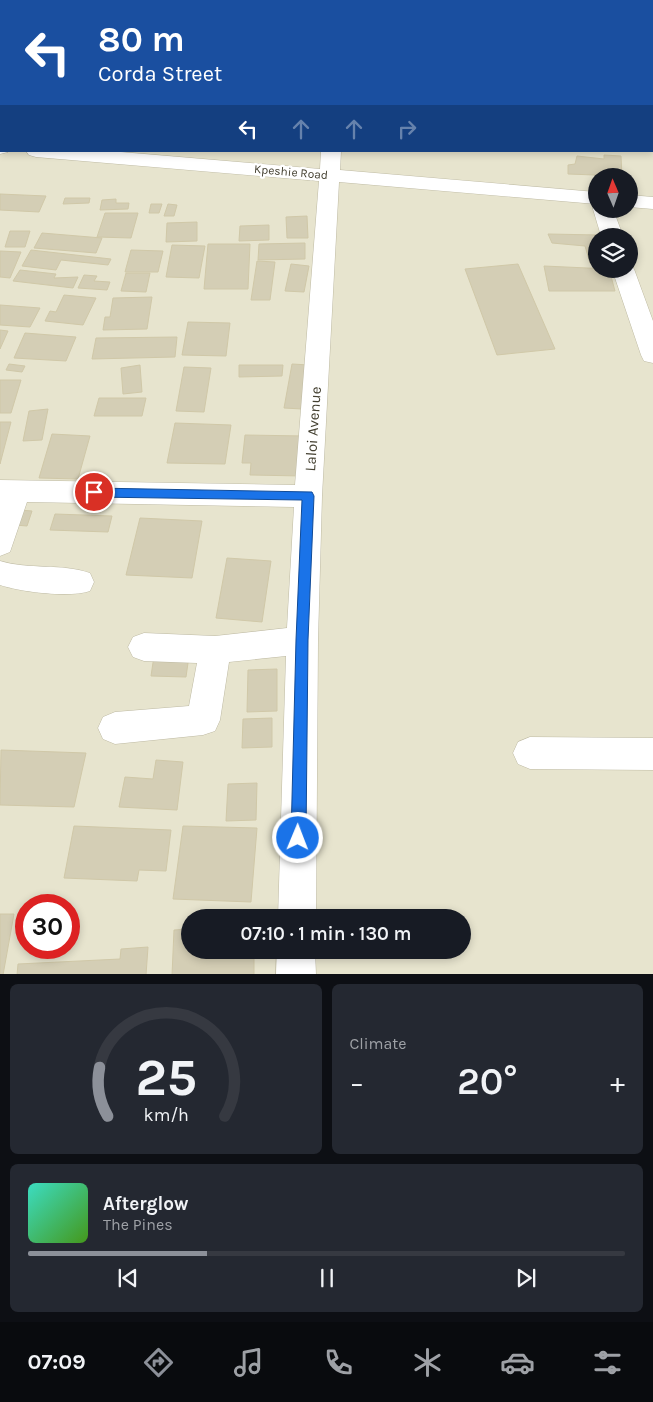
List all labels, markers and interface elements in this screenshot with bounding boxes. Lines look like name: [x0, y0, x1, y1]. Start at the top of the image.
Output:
text: 80 m: [98, 19, 185, 60]
icon: left: [15, 20, 80, 85]
text: Corda Street: [98, 61, 222, 87]
icon: left: [234, 115, 262, 143]
icon: ahead: [287, 115, 315, 143]
icon: ahead: [340, 115, 368, 143]
icon: right: [393, 115, 421, 143]
street label: Kpeshie Road: [253, 162, 329, 182]
north arrow: [588, 168, 638, 218]
map controls: [588, 168, 638, 278]
button: layers: [588, 228, 638, 278]
street label: Laloi Avenue: [301, 386, 325, 472]
pin: [73, 471, 115, 513]
icon: arrive: [80, 478, 108, 506]
position arrow: [271, 811, 323, 863]
speed limit sign: 30: [15, 894, 80, 959]
text: 07:10 · 1 min · 130 m: [240, 923, 412, 945]
text: Climate: [350, 1034, 407, 1053]
text: 25: [135, 1047, 197, 1108]
text: 20°: [457, 1059, 518, 1104]
text: −: [350, 1066, 364, 1099]
text: +: [610, 1066, 625, 1099]
text: km/h: [143, 1105, 188, 1126]
text: Afterglow: [103, 1193, 189, 1215]
text: The Pines: [103, 1215, 173, 1234]
icon: previous: [114, 1264, 142, 1292]
icon: pause: [313, 1264, 341, 1292]
icon: next: [512, 1264, 540, 1292]
icon: directions: [141, 1345, 176, 1380]
icon: music: [231, 1345, 266, 1380]
icon: phone: [321, 1345, 356, 1380]
icon: climate: [410, 1345, 445, 1380]
icon: car: [500, 1345, 535, 1380]
icon: filters: [590, 1345, 625, 1380]
text: 07:09: [27, 1349, 86, 1375]

